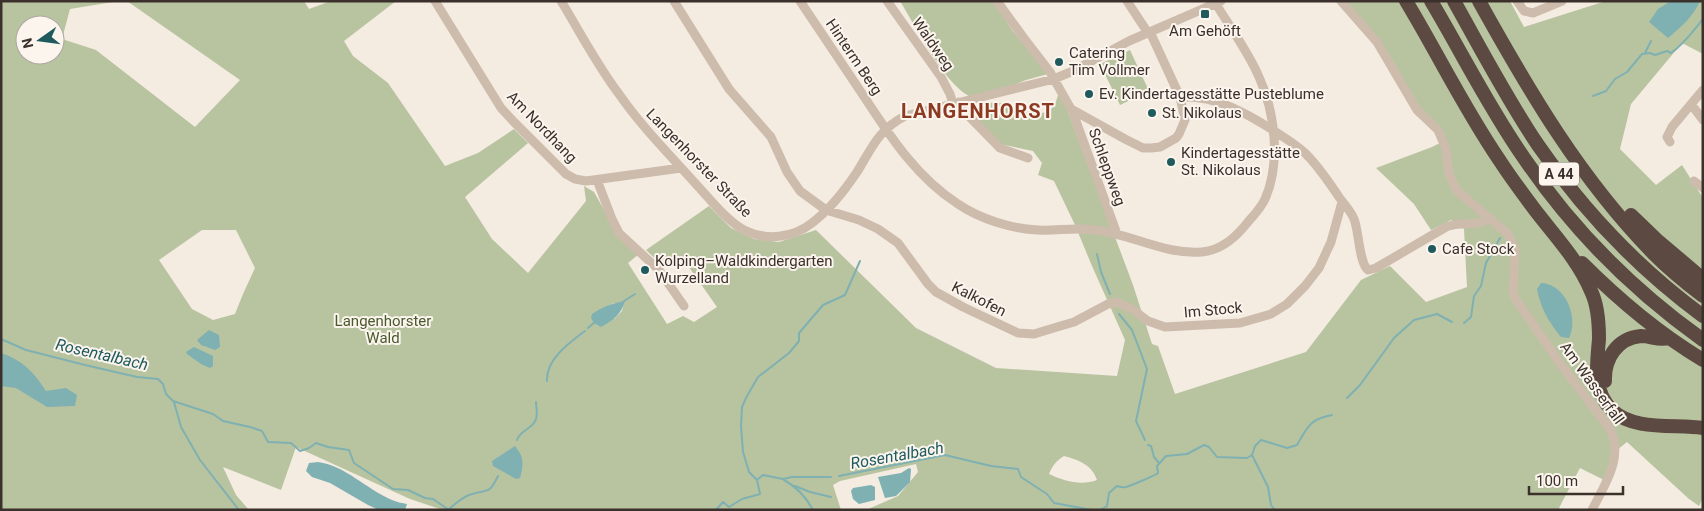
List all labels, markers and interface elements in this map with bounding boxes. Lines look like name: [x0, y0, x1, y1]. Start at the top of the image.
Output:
marker: Am Gehöft: [1199, 8, 1211, 20]
street label: Waldweg: [908, 14, 958, 74]
north arrow: [15, 15, 65, 65]
street label: Hinterm Berg: [822, 15, 886, 99]
place label: Am Gehöft: [1169, 22, 1241, 40]
text: N: [18, 36, 36, 50]
place label: Catering Tim Vollmer: [1069, 44, 1150, 79]
marker: Catering Tim Vollmer: [1053, 56, 1065, 68]
place label: Ev. Kindertagesstätte Pusteblume: [1099, 85, 1324, 103]
street label: Am Nordhang: [503, 87, 581, 167]
marker: Ev. Kindertagesstätte Pusteblume: [1083, 88, 1095, 100]
district label: LANGENHORST: [901, 99, 1055, 123]
place label: St. Nikolaus: [1162, 104, 1242, 122]
street label: Langenhorster Straße: [642, 105, 756, 221]
marker: St. Nikolaus: [1146, 107, 1158, 119]
street label: Schleppweg: [1085, 126, 1129, 208]
place label: Kindertagesstätte St. Nikolaus: [1181, 144, 1300, 179]
marker: Kindertagesstätte St. Nikolaus: [1165, 156, 1177, 168]
road number: A 44: [1539, 162, 1579, 185]
place label: Cafe Stock: [1442, 240, 1515, 258]
marker: Cafe Stock: [1426, 243, 1438, 255]
place label: Kolping–Waldkindergarten Wurzelland: [655, 252, 832, 287]
marker: Kolping–Waldkindergarten Wurzelland: [639, 264, 651, 276]
street label: Kalkofen: [949, 278, 1009, 320]
street label: Im Stock: [1183, 298, 1243, 322]
park label: Langenhorster Wald: [335, 312, 431, 347]
water label: Rosentalbach: [54, 335, 150, 374]
street label: Am Wasserfall: [1556, 338, 1628, 428]
water label: Rosentalbach: [849, 438, 945, 473]
scale bar: [1529, 464, 1623, 496]
text: 100 m: [1536, 472, 1578, 490]

